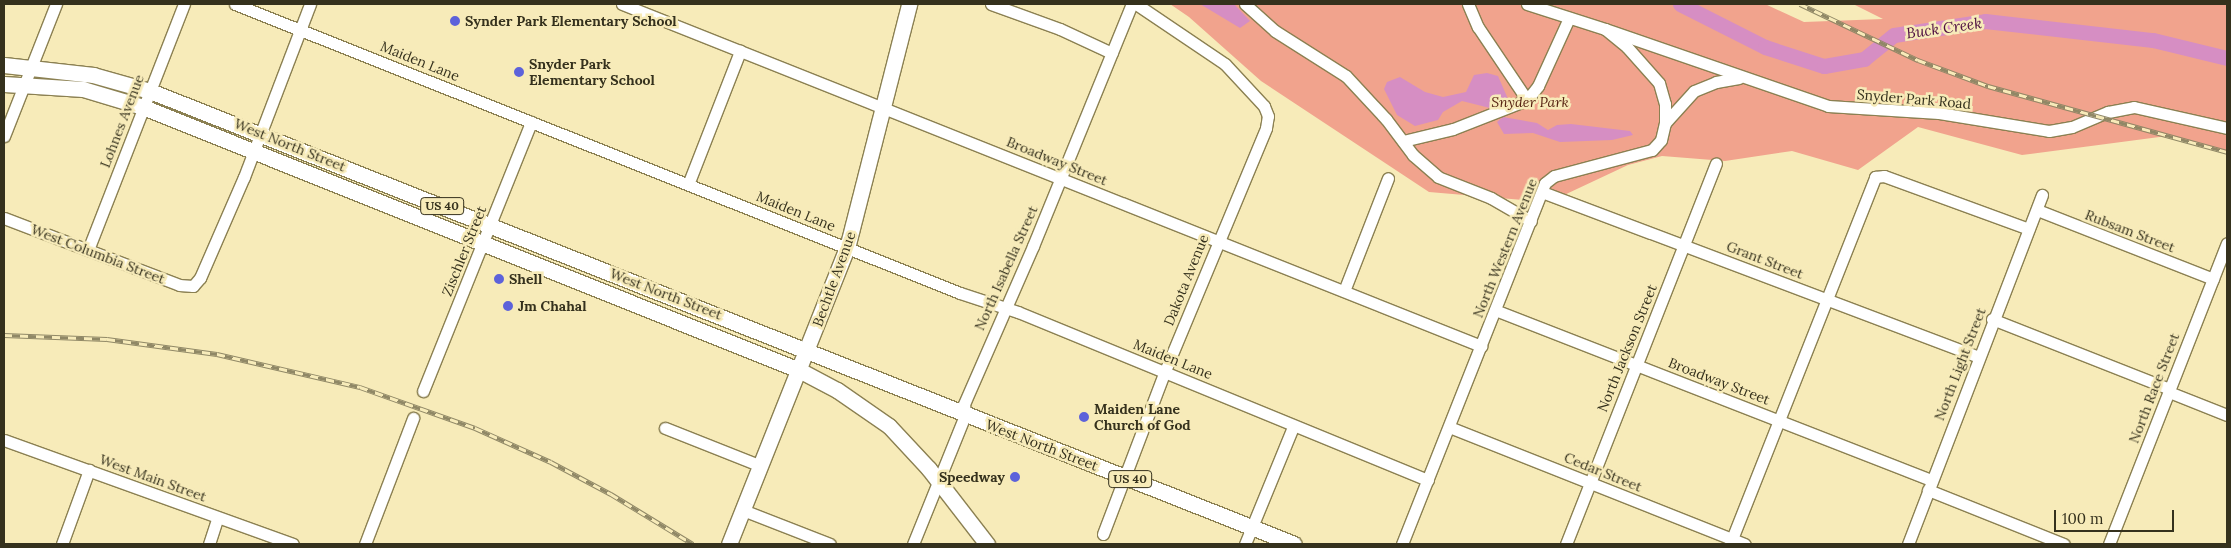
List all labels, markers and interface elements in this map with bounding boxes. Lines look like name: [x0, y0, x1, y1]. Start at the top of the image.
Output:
place label: Synder Park Elementary School: [465, 13, 677, 29]
water label: Buck Creek: [1905, 14, 1983, 42]
marker: Synder Park Elementary School: [449, 15, 461, 27]
street label: Maiden Lane: [378, 38, 462, 84]
place label: Snyder Park Elementary School: [529, 56, 655, 88]
marker: Snyder Park Elementary School: [513, 66, 525, 78]
street label: Lohnes Avenue: [97, 72, 147, 170]
street label: Snyder Park Road: [1856, 86, 1972, 112]
park label: Snyder Park: [1491, 94, 1569, 110]
street label: West North Street: [232, 115, 348, 175]
street label: Broadway Street: [1004, 133, 1110, 189]
street label: North Western Avenue: [1469, 176, 1541, 320]
street label: Maiden Lane: [754, 188, 838, 234]
road number: US 40: [420, 197, 464, 216]
street label: North Isabella Street: [971, 203, 1041, 333]
street label: Zischler Street: [438, 204, 490, 298]
street label: Rubsam Street: [2083, 206, 2177, 256]
street label: West Columbia Street: [29, 221, 167, 287]
street label: Bechtle Avenue: [809, 229, 859, 329]
street label: Dakota Avenue: [1160, 232, 1212, 328]
street label: Grant Street: [1724, 238, 1806, 282]
street label: West North Street: [608, 265, 724, 323]
place label: Shell: [509, 271, 542, 287]
marker: Shell: [493, 273, 505, 285]
street label: North Jackson Street: [1594, 282, 1660, 414]
place label: Jm Chahal: [518, 298, 587, 314]
marker: Jm Chahal: [502, 300, 514, 312]
street label: North Light Street: [1931, 305, 1989, 423]
street label: North Race Street: [2125, 331, 2183, 445]
street label: Maiden Lane: [1131, 336, 1215, 382]
street label: Broadway Street: [1666, 354, 1772, 408]
place label: Maiden Lane Church of God: [1094, 401, 1191, 434]
marker: Maiden Lane Church of God: [1078, 411, 1090, 423]
street label: West North Street: [984, 416, 1100, 474]
street label: Cedar Street: [1562, 449, 1644, 495]
street label: West Main Street: [97, 451, 209, 505]
place label: Speedway: [939, 469, 1005, 485]
road number: US 40: [1108, 469, 1152, 488]
marker: Speedway: [1009, 471, 1021, 483]
scale bar: [2056, 500, 2176, 532]
text: 100 m: [2062, 509, 2103, 528]

